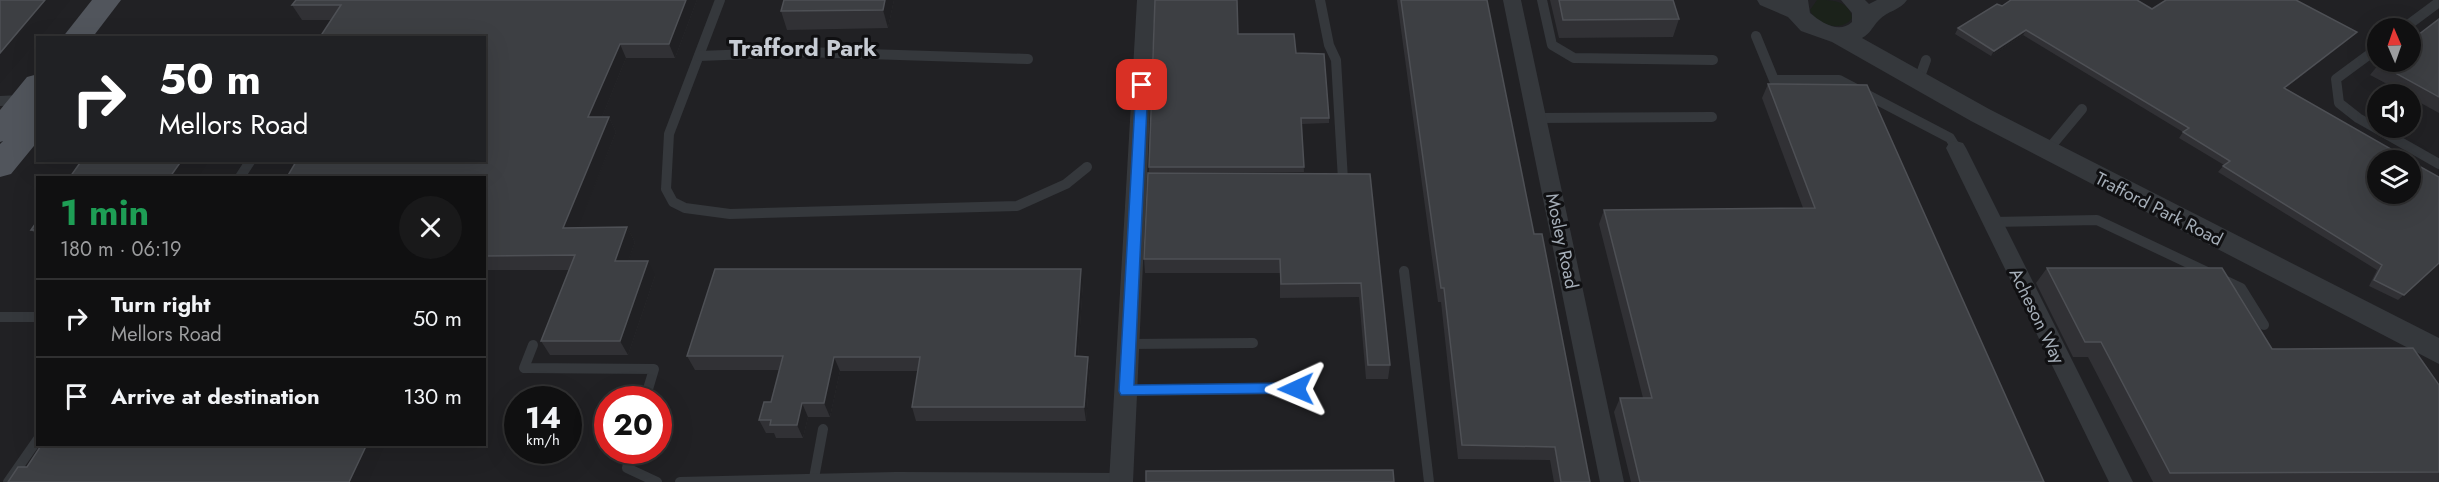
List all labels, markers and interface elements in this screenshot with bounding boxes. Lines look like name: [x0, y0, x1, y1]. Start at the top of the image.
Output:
north arrow: [2367, 18, 2421, 72]
map controls: [2367, 18, 2421, 204]
district label: Trafford Park: [729, 30, 877, 65]
text: 50 m: [159, 49, 261, 110]
pin: [1116, 59, 1167, 110]
icon: right: [60, 60, 138, 138]
icon: arrive: [1125, 68, 1158, 101]
button: sound: [2367, 84, 2421, 138]
text: Mellors Road: [159, 105, 308, 144]
button: layers: [2367, 150, 2421, 204]
street label: Trafford Park Road: [2091, 166, 2227, 252]
text: 1 min: [60, 186, 149, 238]
street label: Mosley Road: [1539, 191, 1585, 291]
button: close: [399, 196, 462, 259]
text: 180 m · 06:19: [60, 235, 182, 264]
street label: Acheson Way: [2003, 264, 2071, 368]
text: Turn right: [111, 288, 211, 320]
icon: right: [60, 302, 93, 335]
text: 50 m: [413, 302, 462, 334]
text: Mellors Road: [111, 320, 222, 349]
position arrow: [1264, 357, 1328, 421]
icon: arrive: [60, 380, 93, 413]
text: Arrive at destination: [111, 380, 320, 412]
text: 130 m: [403, 380, 462, 412]
speed limit sign: 20: [594, 386, 672, 464]
text: 14: [525, 396, 561, 439]
text: km/h: [526, 429, 560, 451]

